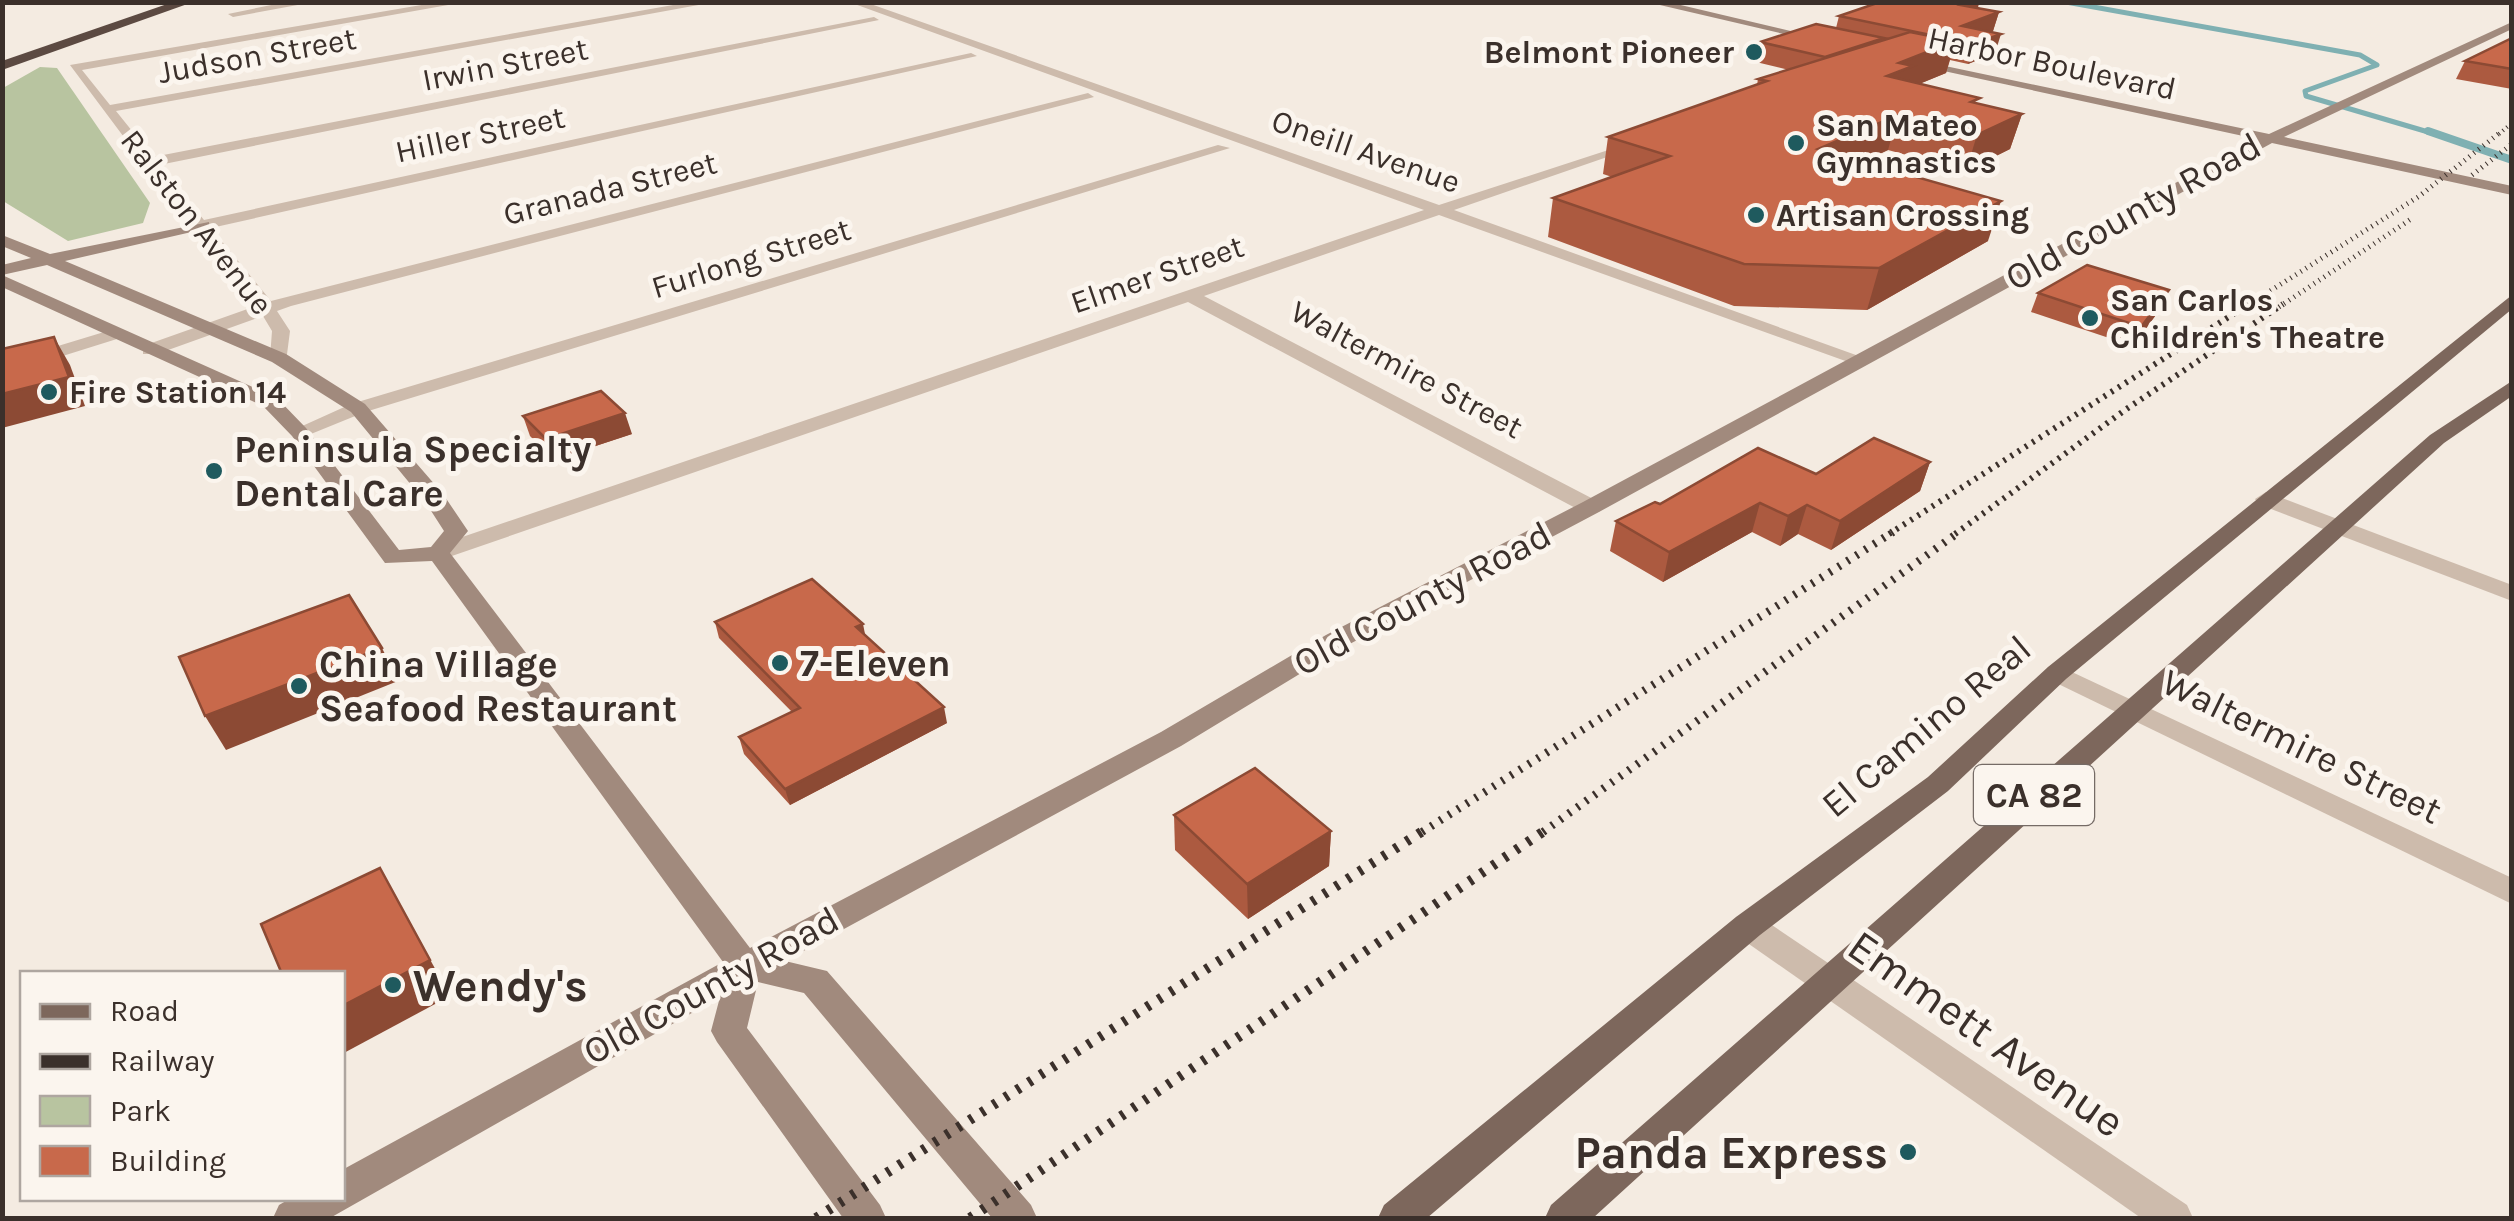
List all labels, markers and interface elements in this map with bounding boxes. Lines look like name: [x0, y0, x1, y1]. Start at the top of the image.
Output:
street label: Harbor Boulevard: [1925, 19, 2179, 108]
street label: Judson Street: [155, 20, 359, 91]
street label: Irwin Street: [419, 30, 591, 99]
place label: Belmont Pioneer: [1484, 34, 1734, 71]
marker: Belmont Pioneer: [1743, 41, 1765, 63]
street label: Hiller Street: [392, 98, 568, 170]
street label: Oneill Avenue: [1267, 102, 1465, 201]
place label: San Mateo Gymnastics: [1816, 107, 1997, 181]
street label: Ralston Avenue: [113, 122, 280, 322]
street label: Old County Road: [1998, 123, 2269, 300]
marker: San Mateo Gymnastics: [1785, 132, 1807, 154]
street label: Granada Street: [500, 144, 721, 233]
place label: Artisan Crossing: [1776, 197, 2029, 234]
marker: Artisan Crossing: [1745, 204, 1767, 226]
street label: Furlong Street: [647, 211, 855, 306]
street label: Elmer Street: [1066, 228, 1248, 321]
place label: San Carlos Children's Theatre: [2110, 282, 2385, 356]
street label: Waltermire Street: [1285, 293, 1529, 446]
marker: San Carlos Children's Theatre: [2079, 307, 2101, 329]
place label: Fire Station 14: [69, 374, 286, 411]
marker: Fire Station 14: [38, 381, 60, 403]
place label: Peninsula Specialty Dental Care: [234, 427, 591, 516]
marker: Peninsula Specialty Dental Care: [203, 460, 225, 482]
street label: Old County Road: [1286, 512, 1559, 685]
street label: El Camino Real: [1813, 626, 2040, 827]
place label: 7-Eleven: [800, 641, 951, 686]
place label: China Village Seafood Restaurant: [319, 642, 677, 731]
marker: 7-Eleven: [769, 652, 791, 674]
street label: Waltermire Street: [2155, 659, 2449, 834]
marker: China Village Seafood Restaurant: [288, 675, 310, 697]
road number: CA 82: [1974, 765, 2094, 825]
street label: Old County Road: [576, 897, 847, 1074]
street label: Emmett Avenue: [1838, 919, 2135, 1148]
place label: Wendy's: [413, 960, 588, 1013]
legend: [20, 971, 345, 1201]
marker: Wendy's: [382, 974, 404, 996]
text: Road: [110, 993, 179, 1029]
text: Railway: [110, 1043, 214, 1079]
text: Park: [110, 1093, 171, 1129]
place label: Panda Express: [1574, 1127, 1888, 1179]
marker: Panda Express: [1897, 1141, 1919, 1163]
text: Building: [110, 1143, 226, 1179]

